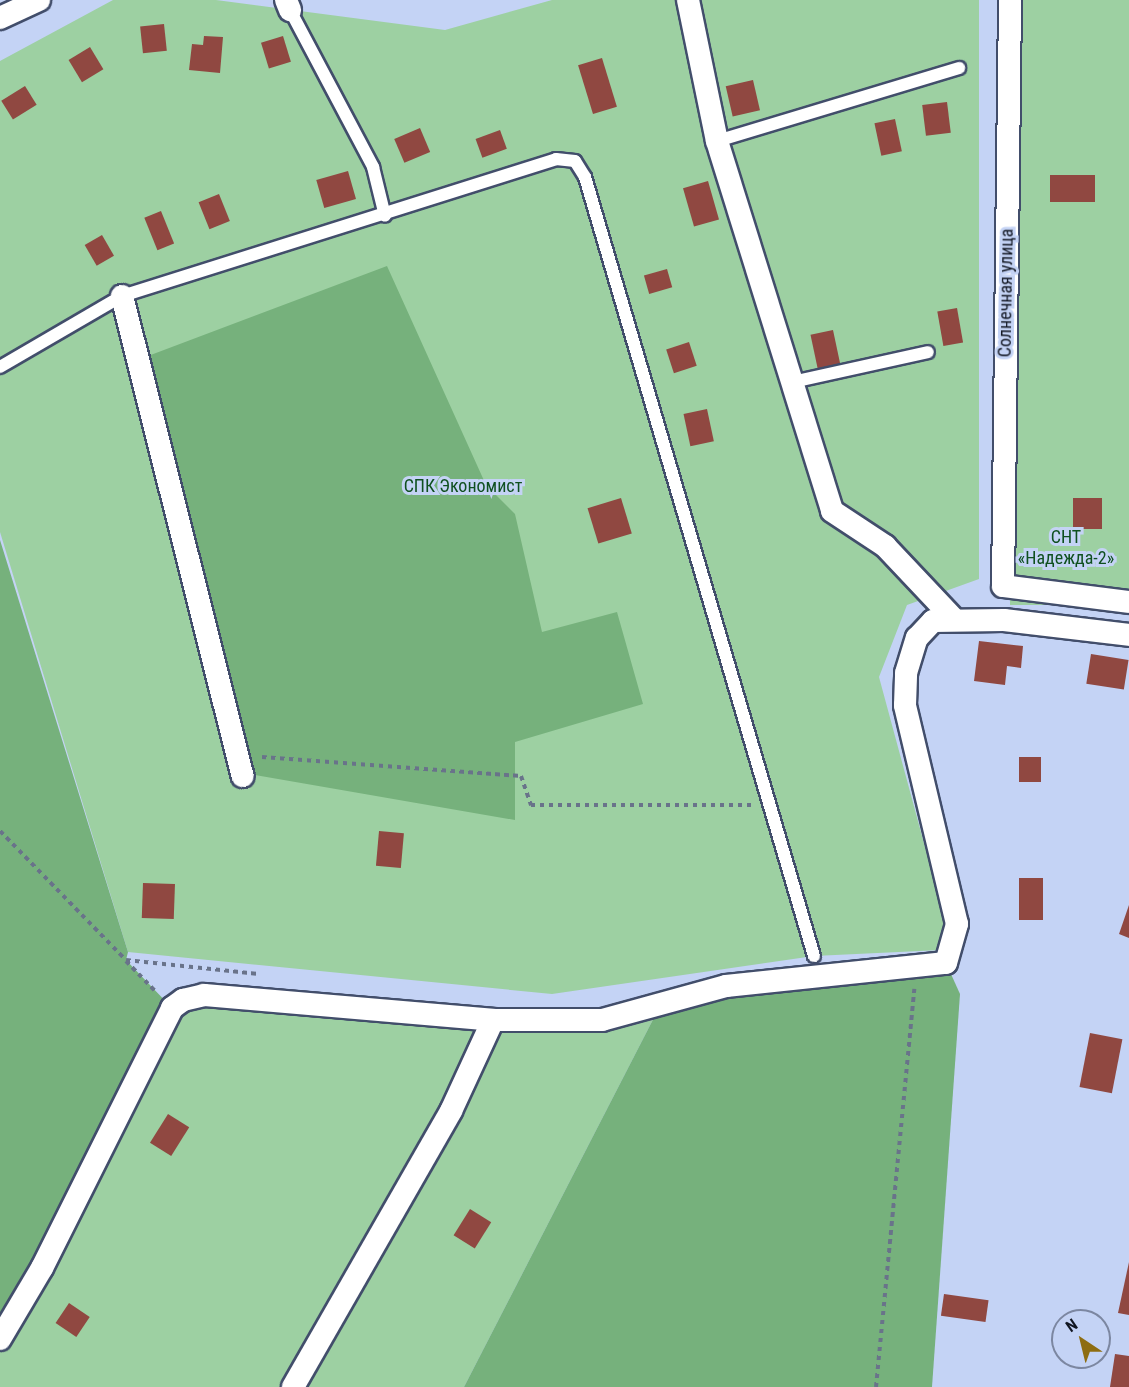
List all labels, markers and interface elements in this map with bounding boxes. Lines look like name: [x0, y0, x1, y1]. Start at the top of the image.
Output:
street label: Солнечная улица: [994, 228, 1018, 358]
park label: СПК Экономист: [404, 475, 522, 497]
park label: СНТ «Надежда-2»: [1018, 527, 1114, 570]
north arrow: [1051, 1309, 1111, 1369]
text: N: [1062, 1315, 1081, 1336]

